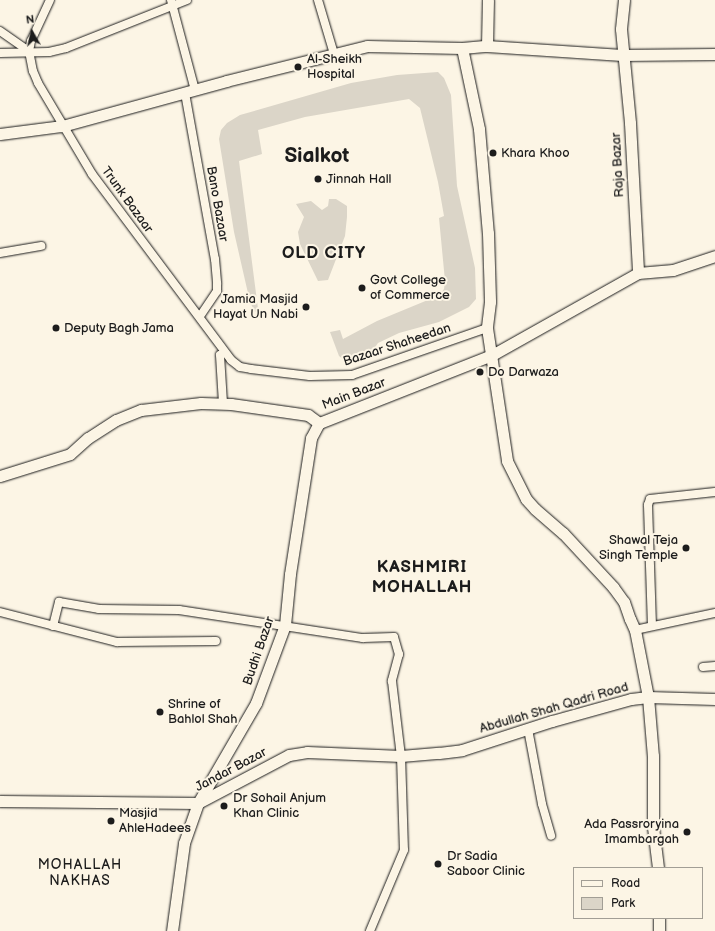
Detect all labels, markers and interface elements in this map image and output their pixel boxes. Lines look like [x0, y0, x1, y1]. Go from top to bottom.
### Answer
north arrow [12, 12, 52, 52]
text: N [25, 13, 35, 27]
place label: Al-Sheikh Hospital [307, 52, 362, 83]
marker: Al-Sheikh Hospital [292, 61, 304, 73]
street label: Raja Bazar [609, 132, 627, 198]
district label: Sialkot [285, 143, 349, 169]
place label: Khara Khoo [501, 145, 570, 161]
marker: Khara Khoo [488, 148, 498, 158]
street label: Trunk Bazaar [98, 164, 156, 236]
street label: Bano Bazaar [203, 165, 231, 243]
place label: Jinnah Hall [326, 171, 391, 187]
marker: Jinnah Hall [313, 174, 323, 184]
district label: OLD CITY [282, 244, 366, 264]
place label: Govt College of Commerce [370, 273, 450, 304]
marker: Govt College of Commerce [357, 283, 367, 293]
place label: Jamia Masjid Hayat Un Nabi [213, 292, 298, 323]
marker: Jamia Masjid Hayat Un Nabi [301, 302, 311, 312]
place label: Deputy Bagh Jama [64, 320, 175, 336]
street label: Bazaar Shaheedan [341, 320, 453, 370]
marker: Deputy Bagh Jama [51, 323, 61, 333]
place label: Do Darwaza [488, 364, 559, 380]
marker: Do Darwaza [475, 367, 485, 377]
street label: Main Bazar [320, 375, 388, 413]
place label: Shawal Teja Singh Temple [599, 533, 678, 564]
marker: Shawal Teja Singh Temple [681, 543, 691, 553]
district label: KASHMIRI MOHALLAH [372, 558, 472, 598]
street label: Budhi Bazar [240, 615, 278, 687]
street label: Abdullah Shah Qadri Road [478, 679, 630, 737]
place label: Shrine of Bahlol Shah [168, 697, 238, 728]
marker: Shrine of Bahlol Shah [155, 707, 165, 717]
street label: Jandar Bazar [193, 745, 269, 795]
place label: Dr Sohail Anjum Khan Clinic [233, 791, 326, 822]
marker: Dr Sohail Anjum Khan Clinic [218, 800, 230, 812]
place label: Masjid AhleHadees [119, 806, 191, 837]
marker: Masjid AhleHadees [106, 816, 116, 826]
place label: Ada Passroryina Imambargah [584, 817, 679, 848]
marker: Ada Passroryina Imambargah [682, 827, 692, 837]
place label: Dr Sadia Saboor Clinic [447, 849, 525, 880]
district label: MOHALLAH NAKHAS [38, 857, 122, 890]
marker: Dr Sadia Saboor Clinic [432, 858, 444, 870]
legend [573, 867, 703, 919]
text: Road [611, 876, 640, 891]
text: Park [611, 896, 635, 911]

